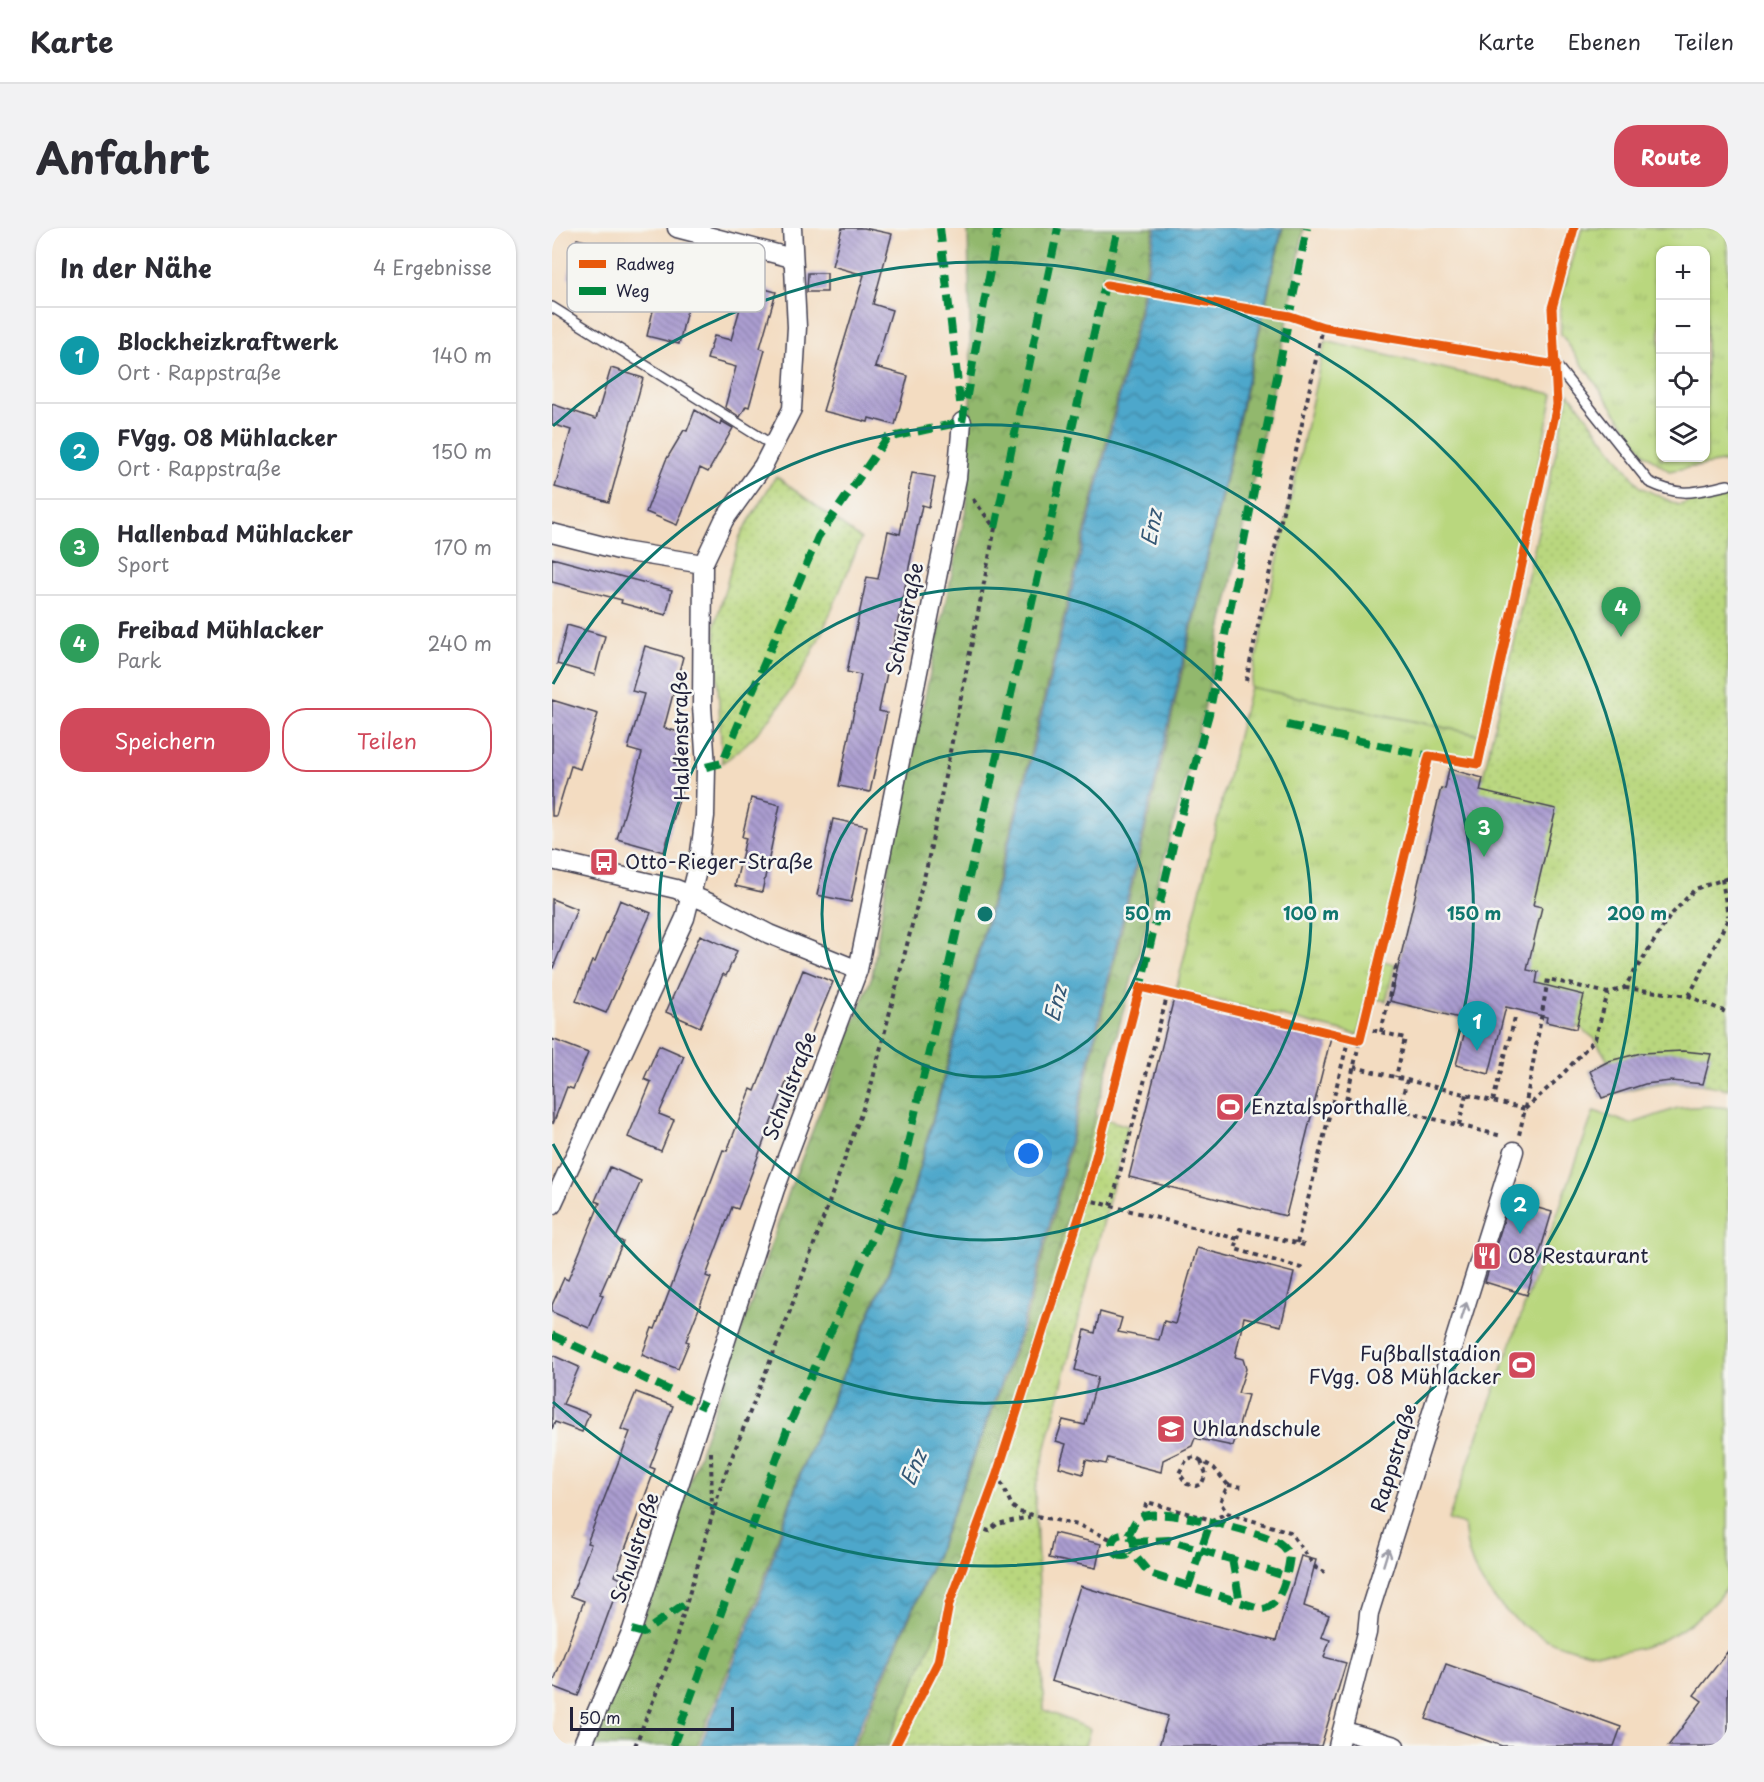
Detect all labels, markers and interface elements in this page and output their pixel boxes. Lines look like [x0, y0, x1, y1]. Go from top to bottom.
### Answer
text: Karte [30, 20, 113, 63]
text: Karte [1478, 25, 1535, 57]
text: Ebenen [1568, 25, 1641, 57]
text: Teilen [1674, 25, 1734, 57]
text: Anfahrt [36, 125, 210, 188]
button: Route [1614, 125, 1728, 187]
legend [567, 243, 765, 312]
map controls [1656, 246, 1710, 462]
button: + [1656, 246, 1710, 300]
text: In der Nähe [60, 248, 212, 287]
text: Radweg [616, 251, 675, 275]
text: 4 Ergebnisse [373, 252, 492, 282]
text: Weg [616, 278, 649, 302]
button: − [1656, 300, 1710, 354]
text: Blockheizkraftwerk [117, 324, 338, 357]
text: 1 [75, 340, 84, 370]
text: 140 m [432, 340, 492, 370]
button: locate [1656, 354, 1710, 408]
text: Ort · Rappstraße [117, 357, 281, 387]
button: layers [1656, 408, 1710, 462]
text: FVgg. 08 Mühlacker [117, 420, 337, 453]
text: 2 [72, 436, 87, 466]
text: 150 m [432, 436, 492, 466]
text: Ort · Rappstraße [117, 453, 281, 483]
water label: Enz [1131, 504, 1170, 548]
text: Hallenbad Mühlacker [117, 516, 353, 549]
text: 3 [73, 532, 86, 562]
text: 170 m [434, 532, 492, 562]
text: Sport [117, 549, 169, 579]
street label: Schulstraße [877, 560, 931, 678]
pin: 4 [1602, 588, 1640, 637]
text: Freibad Mühlacker [117, 612, 323, 645]
text: 4 [73, 628, 86, 658]
text: 240 m [427, 628, 492, 658]
text: Park [117, 645, 162, 675]
street label: Haldenstraße [664, 671, 696, 801]
button: Speichern [60, 708, 270, 772]
button: Teilen [282, 708, 492, 772]
pin: 3 [1464, 808, 1504, 857]
bus stop icon: Otto-Rieger-Straße [588, 846, 620, 878]
place label: Otto-Rieger-Straße [625, 846, 813, 876]
text: 50 m [1125, 899, 1171, 926]
text: 100 m [1283, 899, 1339, 926]
text: 150 m [1447, 899, 1501, 926]
text: 200 m [1607, 899, 1667, 926]
centre of rings [975, 904, 995, 924]
water label: Enz [1034, 979, 1075, 1025]
pin: 1 [1458, 1002, 1496, 1051]
street label: Schulstraße [755, 1027, 824, 1144]
sports icon: Enztalsporthalle [1214, 1091, 1246, 1123]
place label: Enztalsporthalle [1251, 1091, 1408, 1121]
your location [1014, 1139, 1043, 1168]
pin: 2 [1500, 1184, 1540, 1234]
restaurant icon: 08 Restaurant [1471, 1240, 1503, 1272]
place label: 08 Restaurant [1508, 1240, 1649, 1270]
one-way arrow [1459, 1302, 1470, 1321]
place label: Fußballstadion FVgg. 08 Mühlacker [1308, 1338, 1502, 1391]
sports icon: Fußballstadion FVgg. 08 Mühlacker [1506, 1349, 1538, 1381]
street label: Rappstraße [1362, 1399, 1424, 1516]
school or university icon: Uhlandschule [1155, 1413, 1187, 1445]
place label: Uhlandschule [1192, 1413, 1321, 1443]
water label: Enz [890, 1442, 935, 1490]
street label: Schulstraße [602, 1489, 666, 1607]
one-way arrow [1381, 1548, 1392, 1567]
scale bar [570, 1704, 734, 1732]
text: 50 m [579, 1705, 620, 1729]

